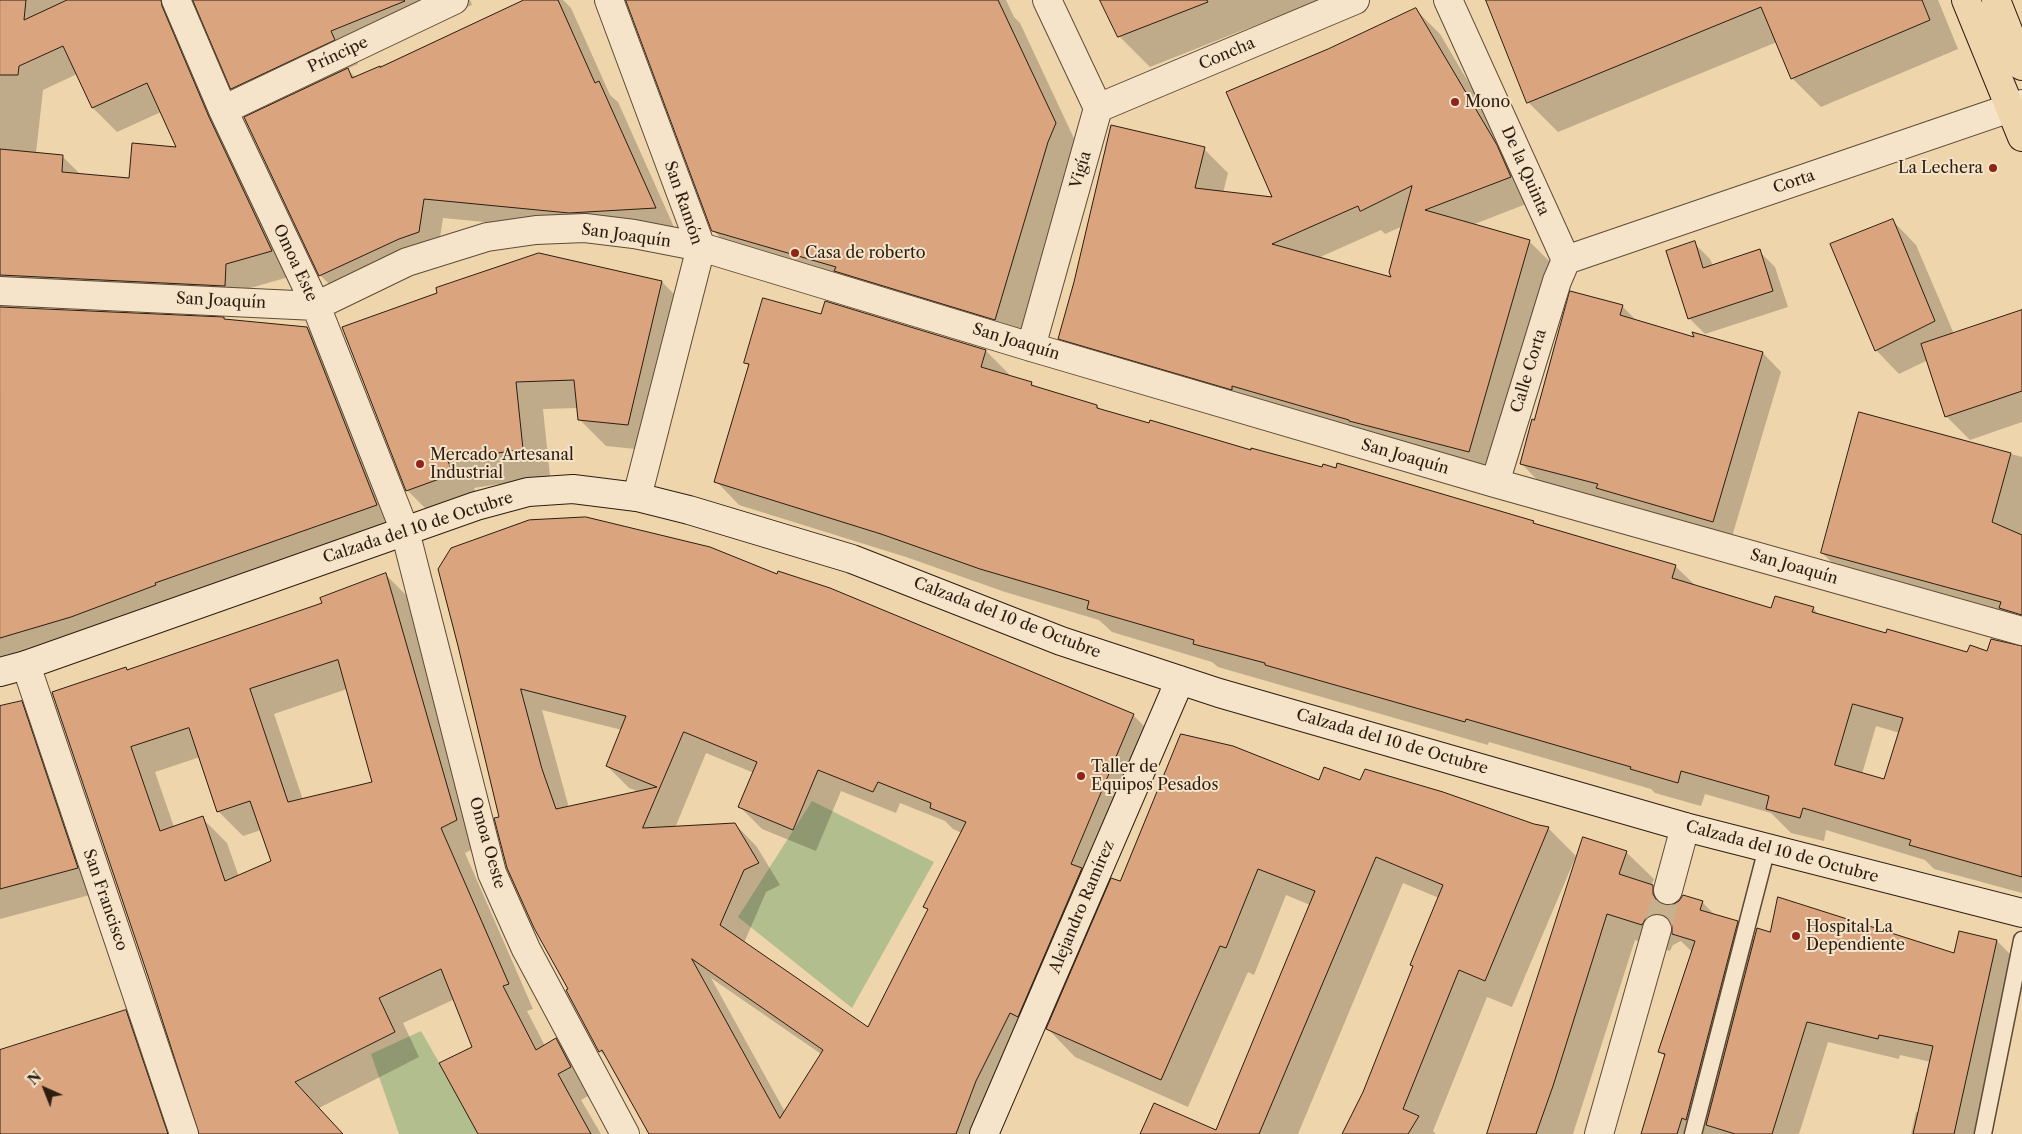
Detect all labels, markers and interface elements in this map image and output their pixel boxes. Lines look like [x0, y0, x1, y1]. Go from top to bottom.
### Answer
street label: Príncipe [305, 33, 371, 77]
street label: Concha [1196, 34, 1258, 74]
place label: Mono [1465, 92, 1510, 112]
marker: Mono [1449, 96, 1461, 108]
street label: De la Quinta [1497, 123, 1553, 219]
street label: Vigía [1067, 149, 1095, 191]
place label: La Lechera [1898, 158, 1983, 178]
street label: San Ramón [660, 159, 706, 247]
marker: La Lechera [1987, 162, 1999, 174]
street label: Corta [1771, 166, 1817, 198]
street label: San Joaquín [580, 220, 672, 252]
street label: Omoa Este [269, 221, 321, 305]
place label: Casa de roberto [805, 243, 926, 263]
marker: Casa de roberto [789, 247, 801, 259]
street label: San Joaquín [175, 289, 267, 313]
street label: San Joaquín [970, 320, 1062, 364]
street label: Calle Corta [1507, 327, 1551, 415]
street label: San Joaquín [1359, 435, 1451, 479]
place label: Mercado Artesanal Industrial [430, 445, 574, 483]
marker: Mercado Artesanal Industrial [414, 458, 426, 470]
street label: Calzada del 10 de Octubre [320, 488, 516, 568]
street label: San Joaquín [1748, 545, 1840, 589]
street label: Calzada del 10 de Octubre [911, 573, 1103, 663]
street label: Calzada del 10 de Octubre [1294, 705, 1490, 779]
place label: Taller de Equipos Pesados [1091, 757, 1218, 795]
marker: Taller de Equipos Pesados [1075, 770, 1087, 782]
street label: Omoa Oeste [465, 795, 509, 891]
street label: Calzada del 10 de Octubre [1683, 817, 1881, 887]
street label: Alejandro Ramírez [1045, 838, 1119, 976]
street label: San Francisco [79, 847, 131, 953]
place label: Hospital La Dependiente [1806, 917, 1905, 955]
marker: Hospital La Dependiente [1790, 930, 1802, 942]
north arrow [20, 1064, 70, 1114]
text: N [24, 1068, 45, 1089]

